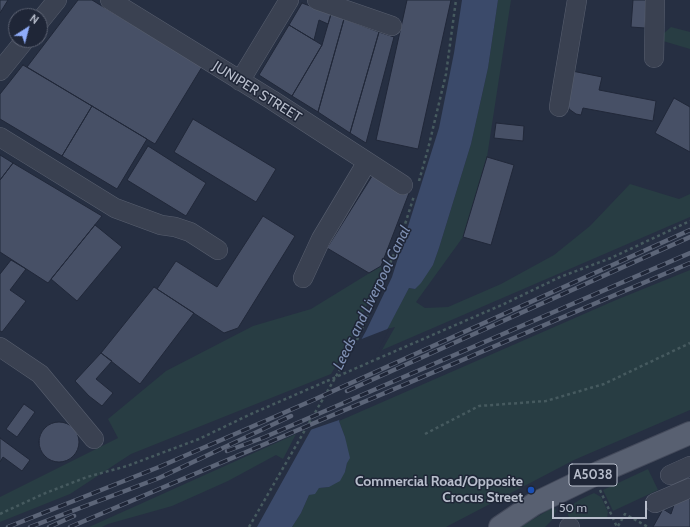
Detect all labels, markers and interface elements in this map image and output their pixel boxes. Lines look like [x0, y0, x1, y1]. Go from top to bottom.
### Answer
north arrow [8, 8, 48, 48]
text: N [27, 11, 42, 27]
street label: JUNIPER STREET [209, 58, 305, 126]
water label: Leeds and Liverpool Canal [329, 223, 415, 373]
road number: A5038 [569, 464, 617, 486]
place label: Commercial Road/Opposite Crocus Street [355, 474, 523, 506]
marker: Commercial Road/Opposite Crocus Street [526, 485, 536, 495]
scale bar [554, 493, 649, 519]
text: 50 m [559, 500, 587, 515]

